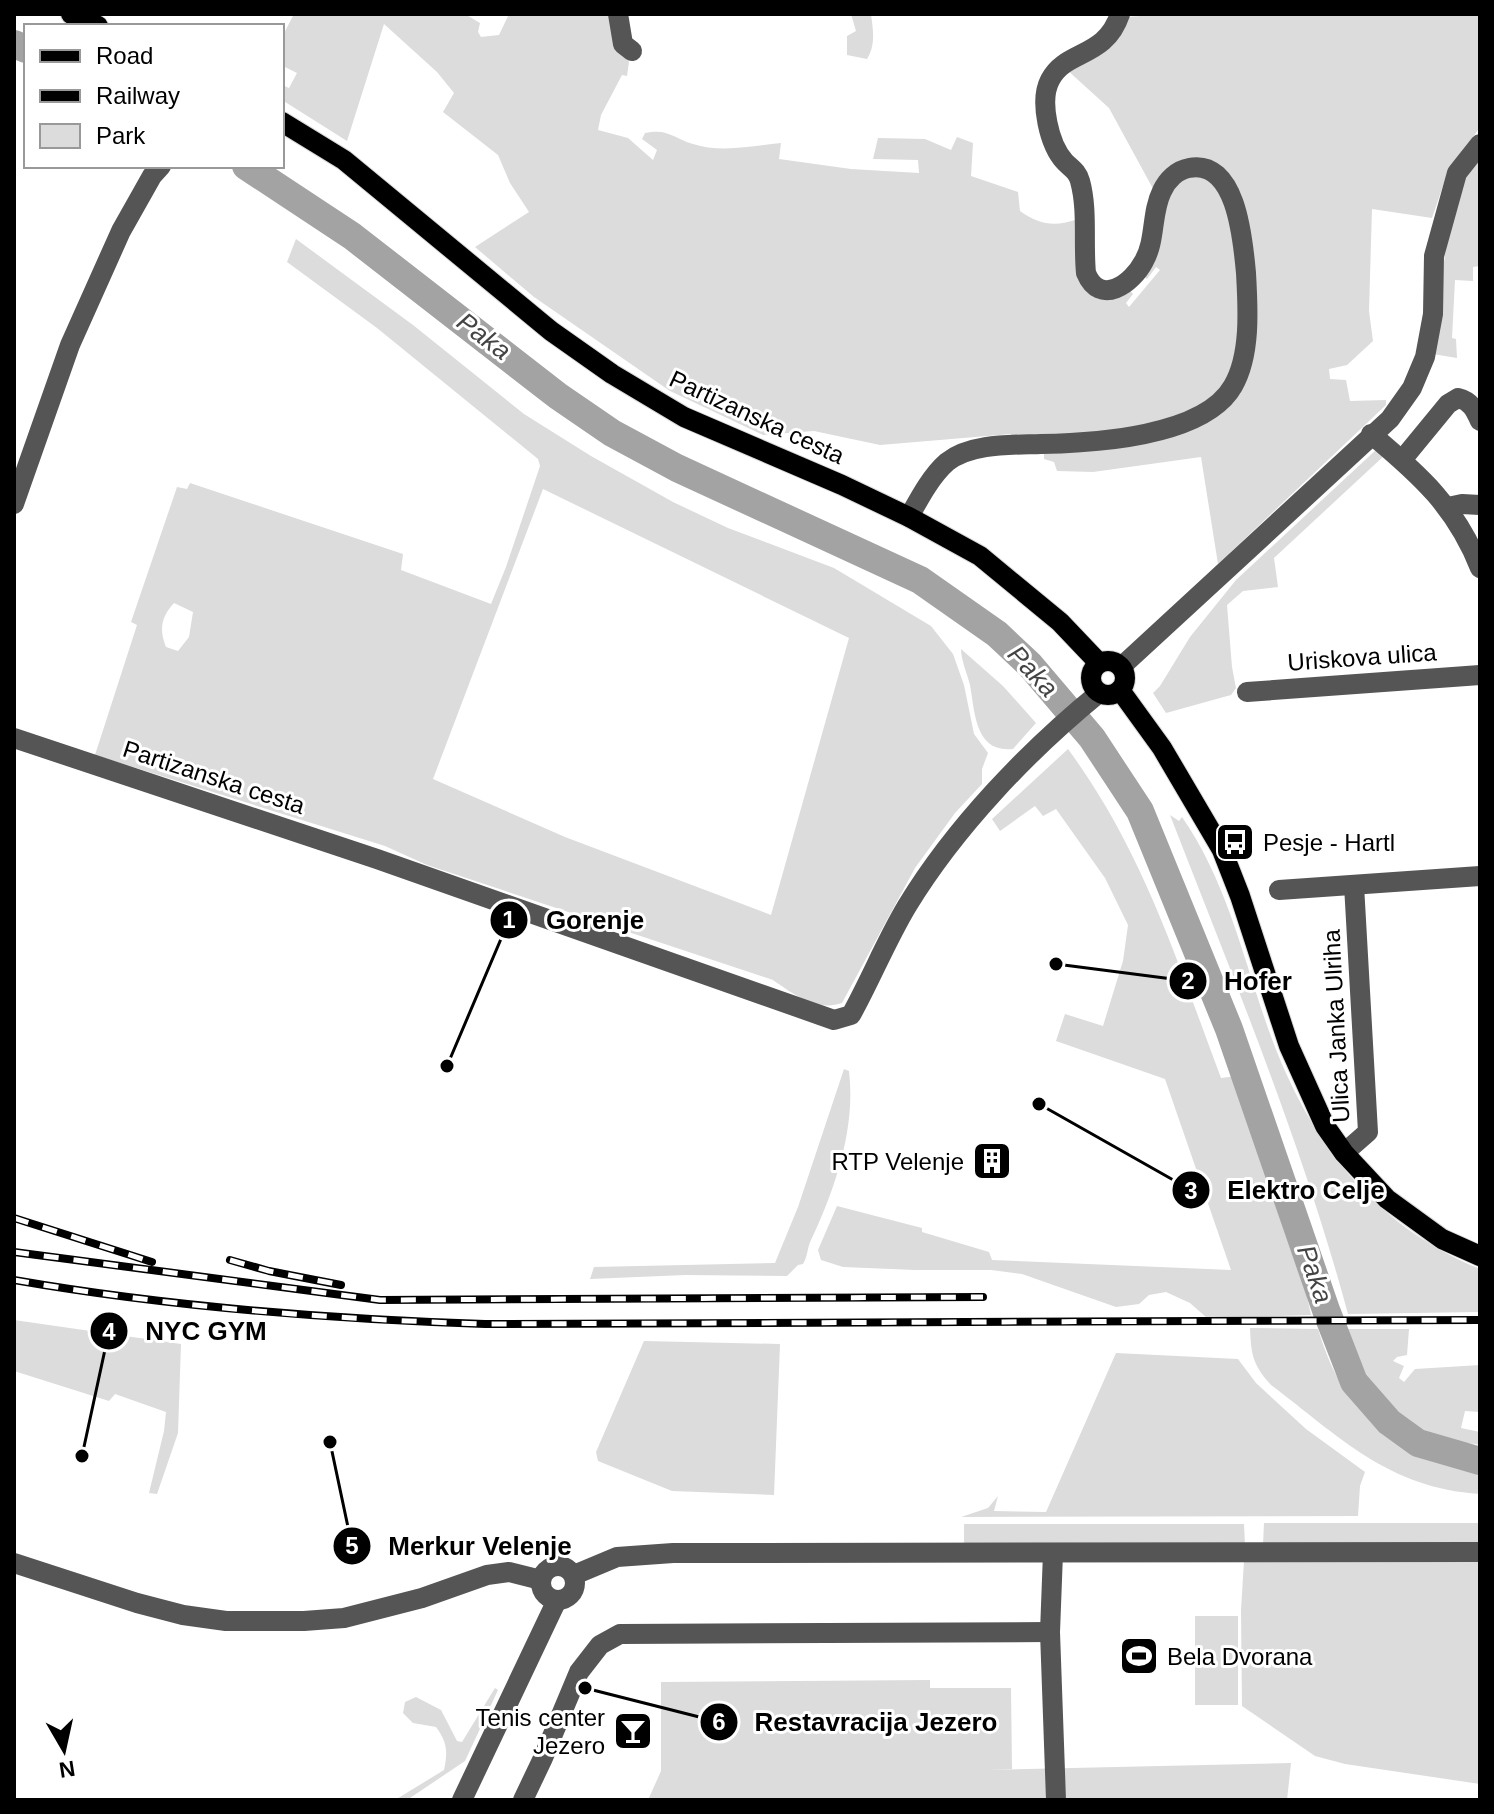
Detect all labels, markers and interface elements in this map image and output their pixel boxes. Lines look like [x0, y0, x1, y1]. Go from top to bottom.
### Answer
legend [24, 24, 284, 168]
text: Road [96, 42, 153, 69]
text: Railway [96, 82, 180, 109]
text: Park [96, 122, 146, 149]
water label: Paka [451, 306, 517, 366]
street label: Partizanska cesta [665, 365, 849, 470]
street label: Uriskova ulica [1287, 638, 1438, 676]
water label: Paka [1002, 639, 1064, 703]
street label: Partizanska cesta [120, 735, 309, 819]
bus stop icon: Pesje - Hartl [1214, 821, 1256, 863]
place label: Pesje - Hartl [1263, 829, 1395, 856]
callout: Gorenje [489, 895, 660, 945]
text: Gorenje [546, 905, 644, 935]
text: 1 [502, 906, 516, 933]
street label: Ulica Janka Ulriha [1317, 928, 1355, 1123]
callout: Hofer [1168, 956, 1308, 1006]
text: Hofer [1224, 966, 1292, 996]
text: 2 [1181, 967, 1195, 994]
building icon: RTP Velenje [971, 1140, 1013, 1182]
place label: RTP Velenje [831, 1148, 964, 1175]
callout: Elektro Celje [1171, 1165, 1400, 1215]
text: Elektro Celje [1227, 1175, 1385, 1205]
text: 3 [1184, 1177, 1198, 1204]
water label: Paka [1291, 1241, 1339, 1307]
callout: NYC GYM [89, 1306, 282, 1356]
text: NYC GYM [145, 1316, 267, 1346]
text: 4 [102, 1318, 116, 1345]
callout: Merkur Velenje [332, 1521, 587, 1571]
text: Merkur Velenje [388, 1531, 572, 1561]
text: 5 [345, 1532, 359, 1559]
sports icon: Bela Dvorana [1118, 1635, 1160, 1677]
place label: Bela Dvorana [1167, 1643, 1313, 1670]
callout: Restavracija Jezero [699, 1697, 1014, 1747]
place label: Tenis center Jezero [476, 1704, 605, 1759]
text: Restavracija Jezero [755, 1707, 997, 1737]
text: 6 [712, 1708, 726, 1735]
north arrow [24, 1710, 104, 1790]
bar icon: Tenis center Jezero [612, 1710, 654, 1752]
text: N [57, 1756, 77, 1783]

